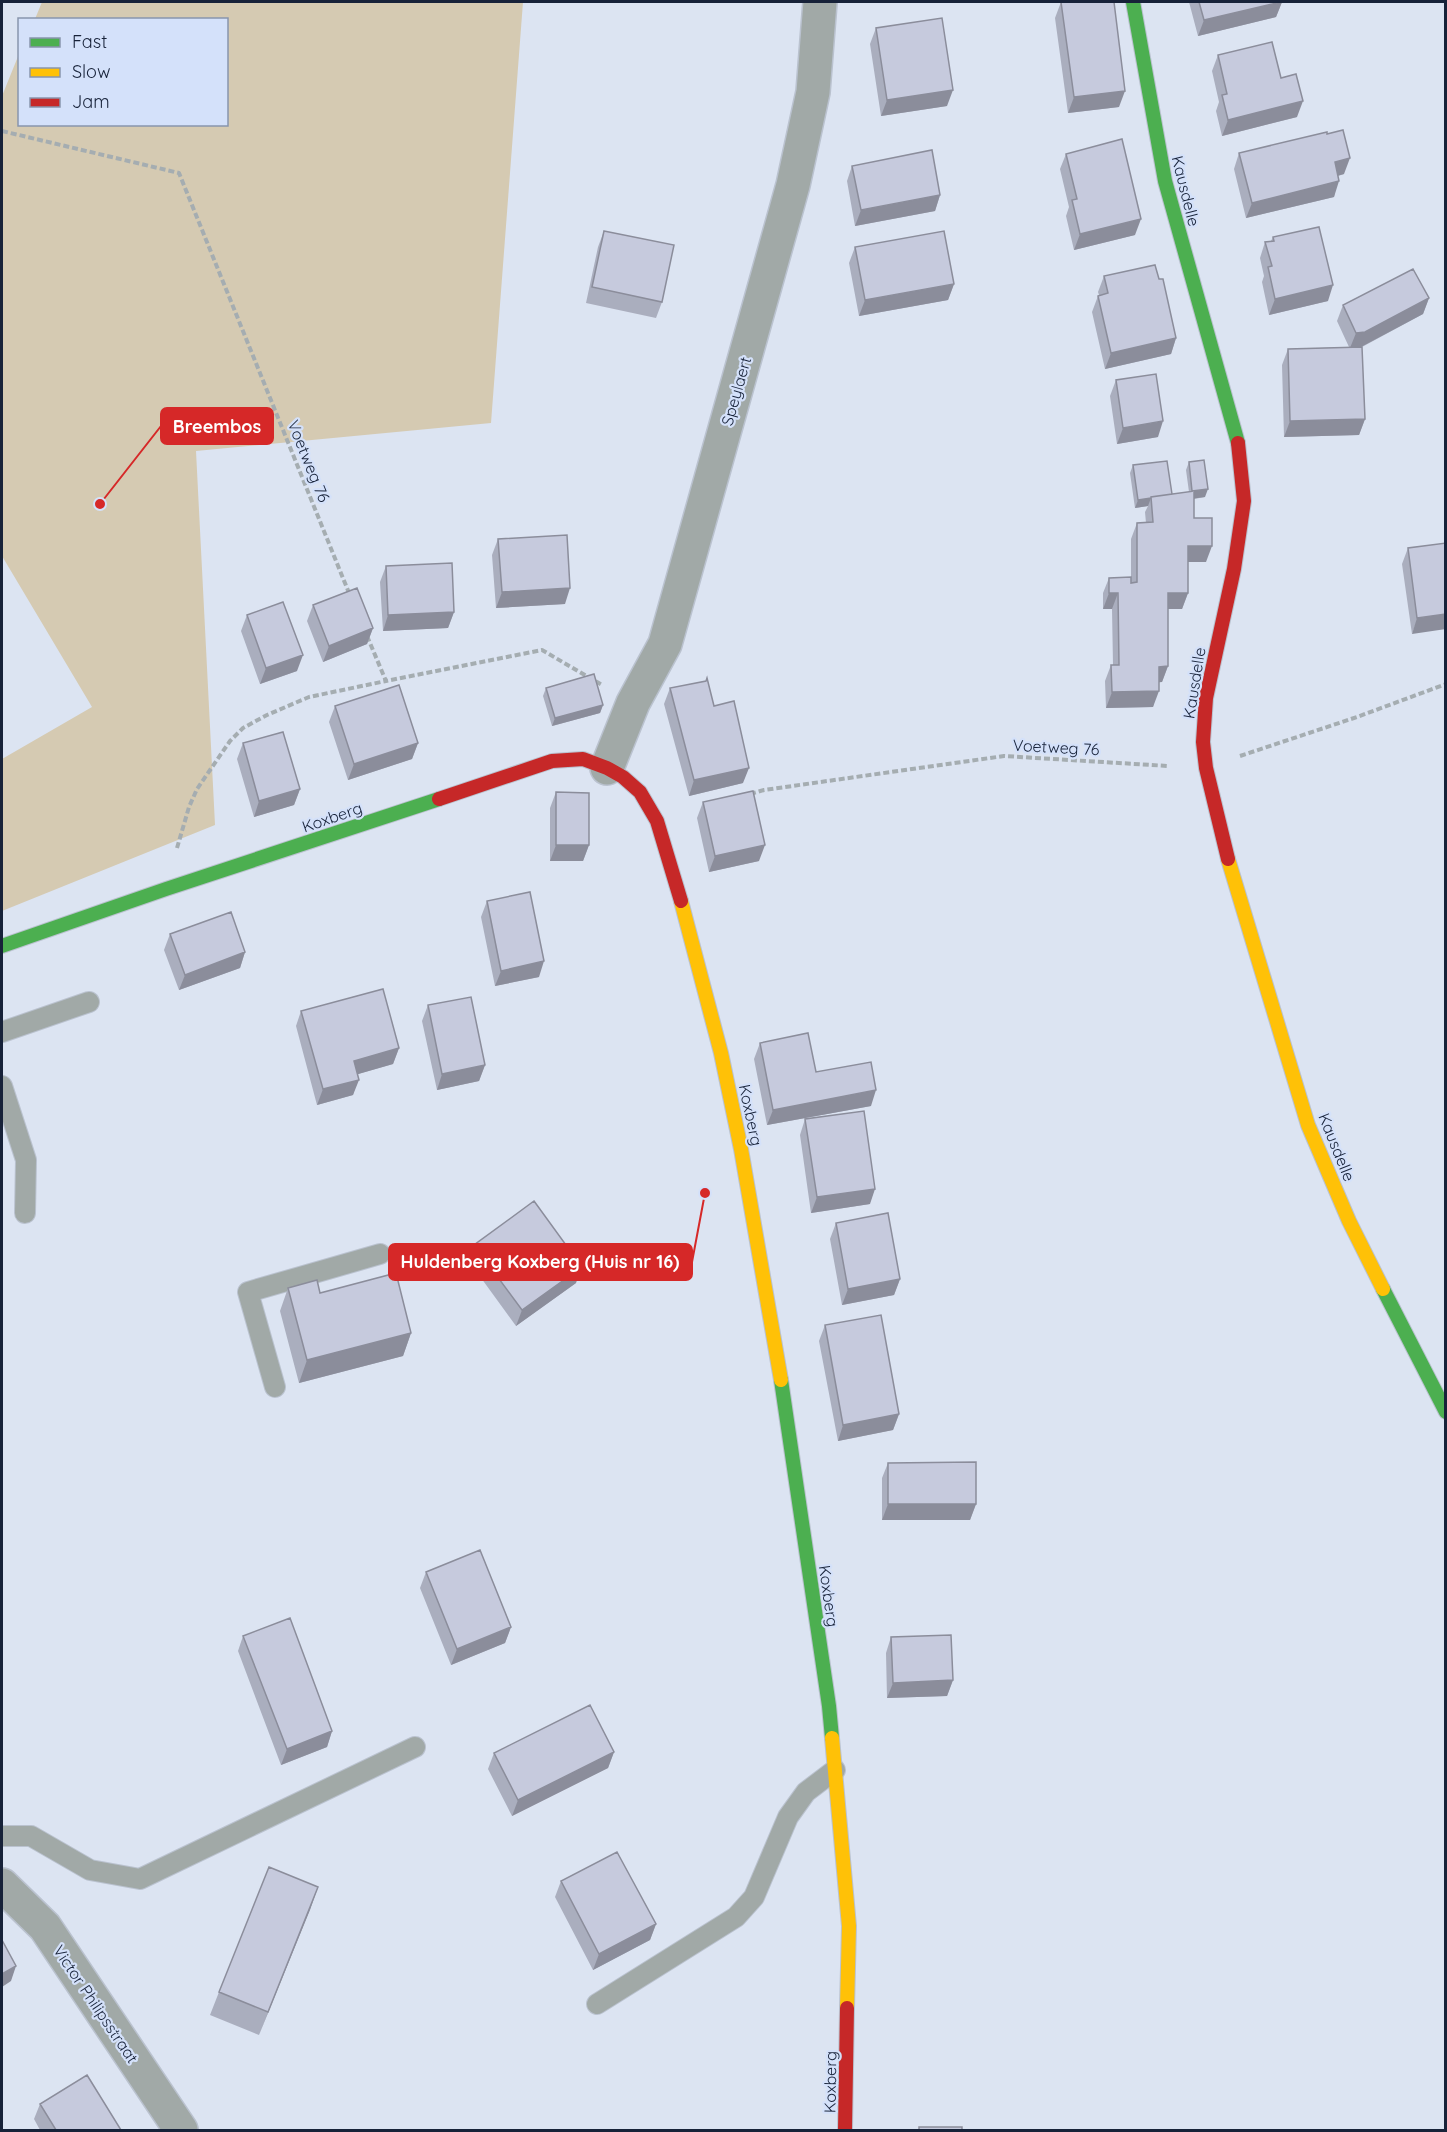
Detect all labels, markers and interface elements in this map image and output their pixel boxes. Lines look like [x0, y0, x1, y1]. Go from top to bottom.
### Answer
legend [18, 18, 228, 126]
text: Fast [72, 30, 107, 53]
text: Slow [72, 60, 110, 83]
text: Jam [72, 90, 110, 113]
street label: Kausdelle [1168, 154, 1204, 228]
street label: Speylaert [717, 354, 755, 428]
callout: Breembos [161, 408, 273, 444]
text: Breembos [173, 415, 261, 438]
street label: Voetweg 76 [283, 417, 335, 505]
street label: Kausdelle [1178, 646, 1210, 720]
street label: Voetweg 76 [1012, 735, 1100, 759]
street label: Koxberg [299, 797, 365, 837]
street label: Koxberg [735, 1082, 767, 1148]
street label: Kausdelle [1314, 1110, 1360, 1184]
callout: Huldenberg Koxberg (Huis nr 16) [389, 1244, 692, 1280]
text: Huldenberg Koxberg (Huis nr 16) [400, 1250, 680, 1273]
street label: Koxberg [815, 1564, 843, 1628]
street label: Victor Philipsstraat [49, 1941, 143, 2067]
street label: Koxberg [819, 2051, 841, 2113]

